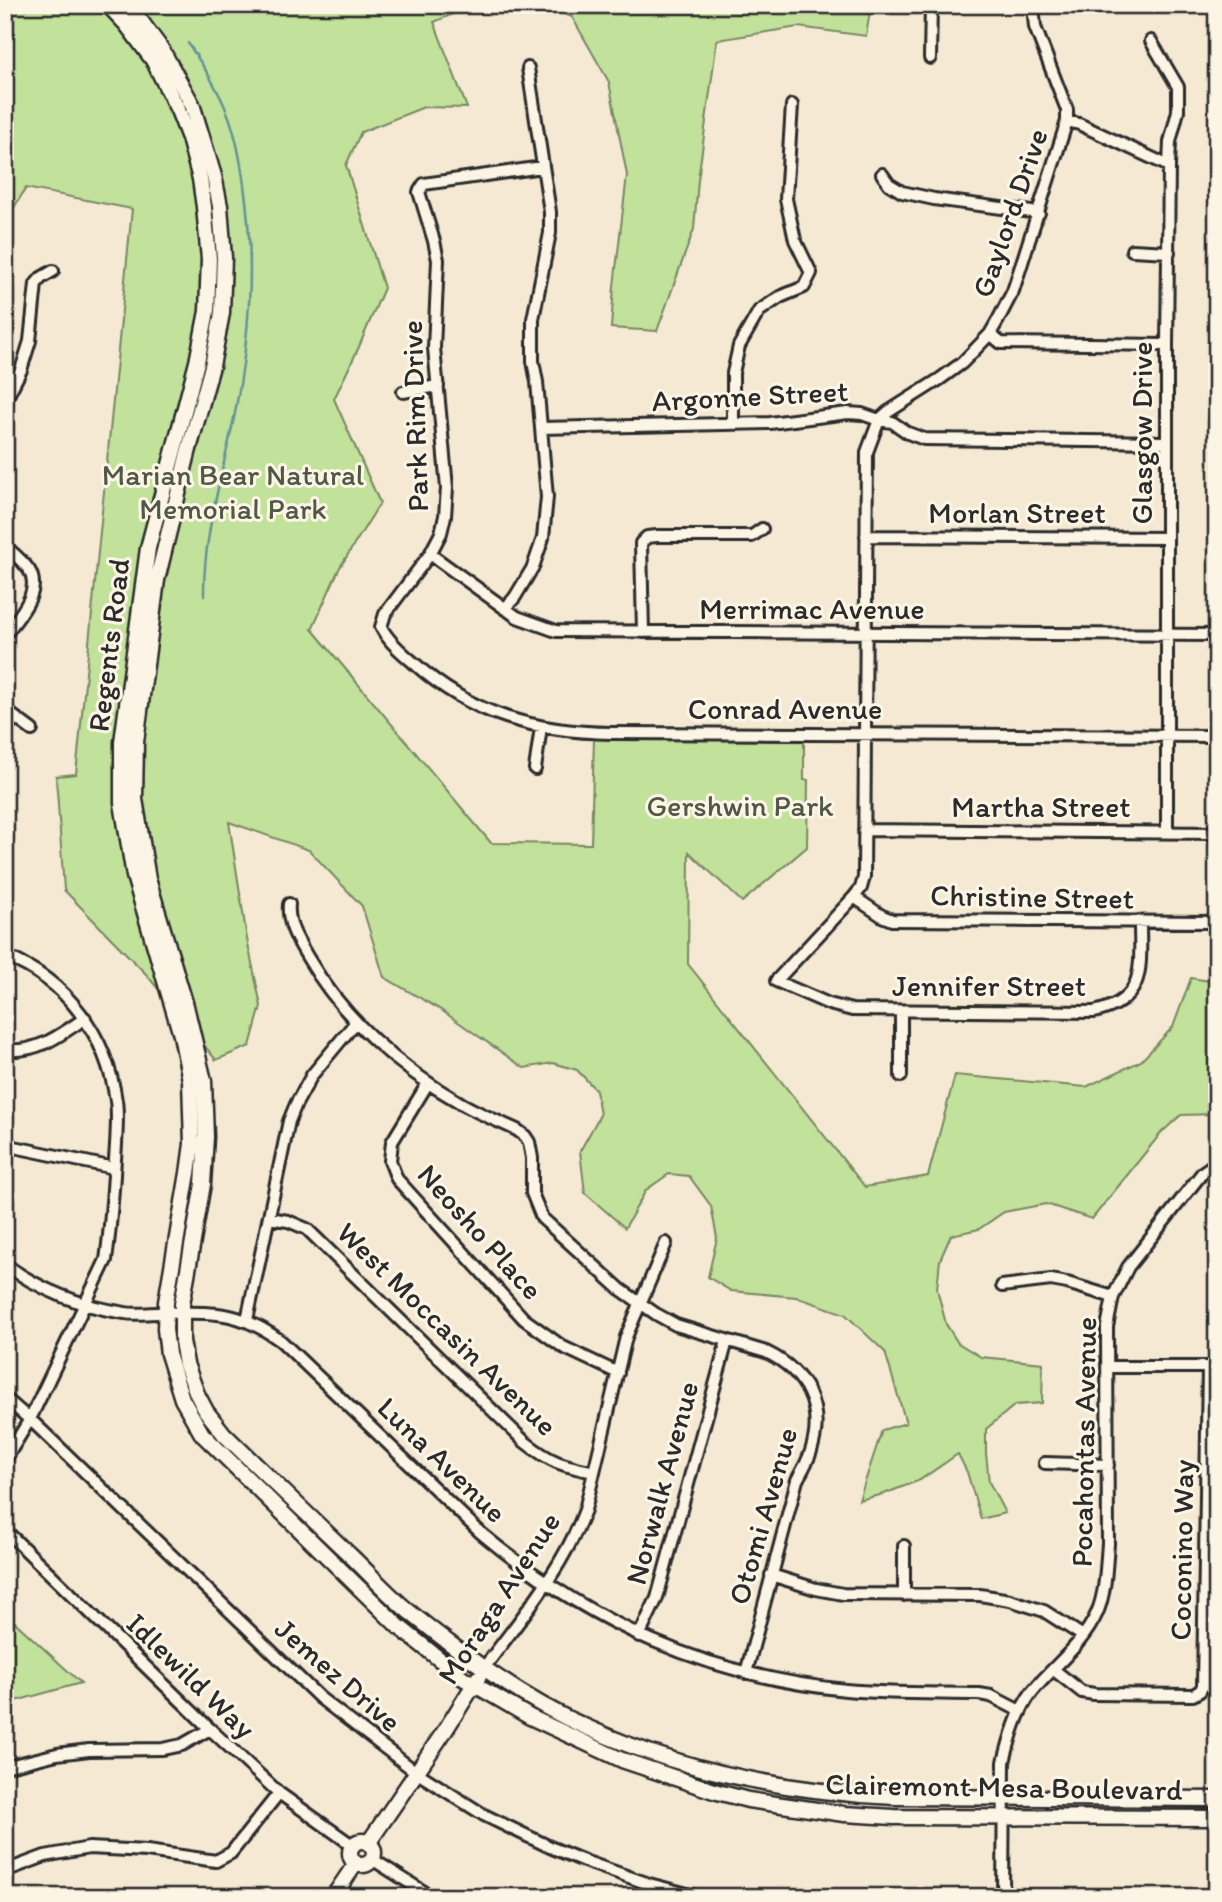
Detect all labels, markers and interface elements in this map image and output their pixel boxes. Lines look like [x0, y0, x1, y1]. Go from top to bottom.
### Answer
street label: Gaylord Drive [963, 124, 1056, 302]
street label: Park Rim Drive [393, 320, 436, 512]
street label: Glasgow Drive [1123, 342, 1160, 524]
street label: Argonne Street [651, 372, 849, 419]
park label: Marian Bear Natural Memorial Park [102, 456, 365, 527]
street label: Morlan Street [928, 494, 1106, 531]
street label: Regents Road [80, 556, 137, 734]
street label: Merrimac Avenue [699, 590, 925, 627]
street label: Conrad Avenue [688, 690, 882, 727]
park label: Gershwin Park [646, 787, 834, 824]
street label: Martha Street [951, 788, 1131, 825]
street label: Christine Street [930, 876, 1134, 917]
street label: Jennifer Street [892, 967, 1086, 1004]
street label: Neosho Place [410, 1156, 551, 1307]
street label: West Moccasin Avenue [329, 1214, 565, 1443]
street label: Pocahontas Avenue [1063, 1317, 1104, 1567]
street label: Norwalk Avenue [617, 1377, 706, 1589]
street label: Luna Avenue [370, 1389, 515, 1530]
street label: Otomi Avenue [720, 1423, 805, 1609]
street label: Coconino Way [1161, 1459, 1202, 1641]
street label: Moraga Avenue [429, 1504, 568, 1691]
street label: Idlewild Way [119, 1605, 264, 1746]
street label: Jemez Drive [267, 1610, 409, 1740]
street label: Clairemont Mesa Boulevard [825, 1765, 1184, 1808]

